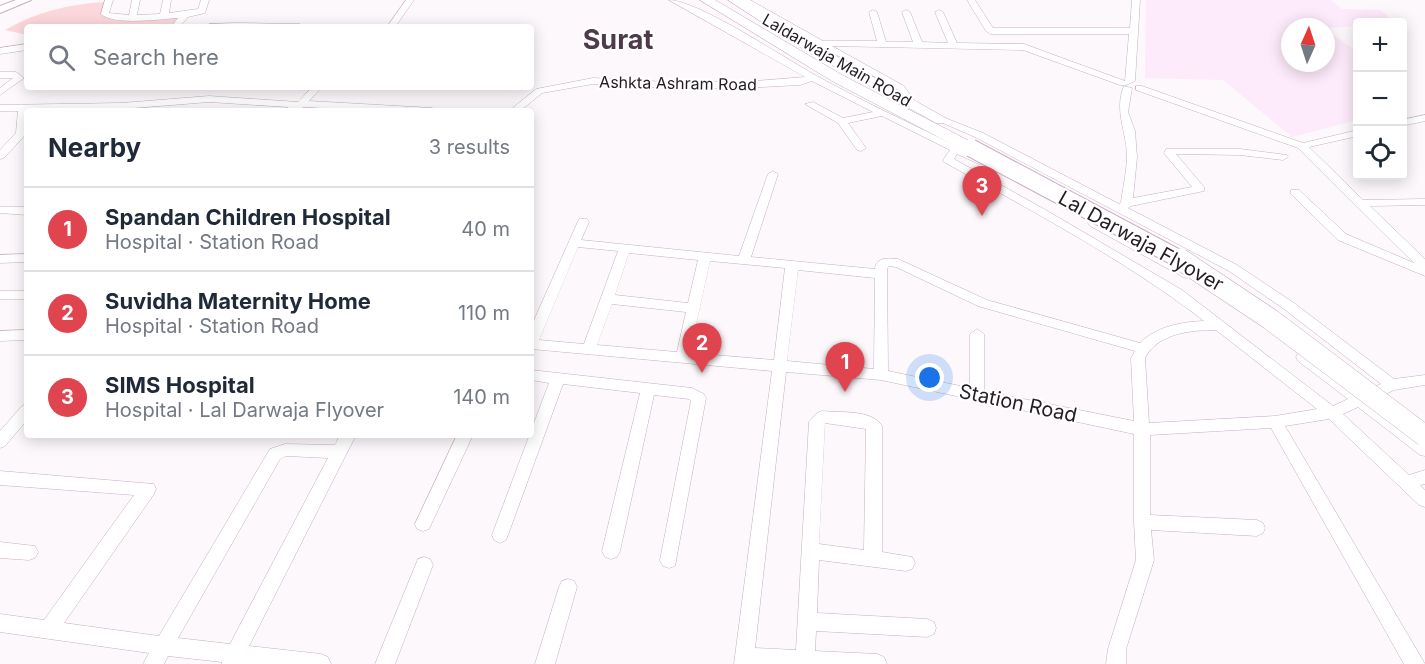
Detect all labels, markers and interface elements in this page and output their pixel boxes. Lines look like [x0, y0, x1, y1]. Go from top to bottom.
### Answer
street label: Laldarwaja Main ROad [759, 9, 915, 111]
north arrow [1281, 18, 1335, 72]
map controls [1353, 18, 1407, 180]
button: + [1353, 18, 1407, 72]
district label: Surat [583, 23, 653, 56]
search box [24, 24, 534, 90]
icon: search [45, 41, 78, 74]
text: Search here [93, 44, 219, 70]
street label: Ashkta Ashram Road [599, 72, 757, 94]
button: − [1353, 72, 1407, 126]
button: locate [1353, 126, 1407, 180]
text: Nearby [48, 132, 141, 163]
text: 3 results [429, 135, 510, 159]
pin: 3 [962, 166, 1002, 216]
street label: Lal Darwaja Flyover [1054, 186, 1228, 297]
text: Spandan Children Hospital [105, 204, 391, 230]
text: 1 [63, 217, 72, 241]
text: 40 m [461, 217, 510, 241]
text: Hospital · Station Road [105, 230, 319, 254]
text: Suvidha Maternity Home [105, 288, 371, 314]
text: 2 [61, 301, 74, 325]
text: 110 m [458, 301, 510, 325]
text: Hospital · Station Road [105, 314, 319, 338]
pin: 2 [682, 324, 722, 373]
pin: 1 [826, 342, 864, 392]
your location [915, 363, 944, 392]
text: SIMS Hospital [105, 372, 255, 398]
street label: Station Road [957, 379, 1079, 427]
text: 3 [61, 385, 74, 409]
text: 140 m [453, 385, 510, 409]
text: Hospital · Lal Darwaja Flyover [105, 398, 384, 422]

